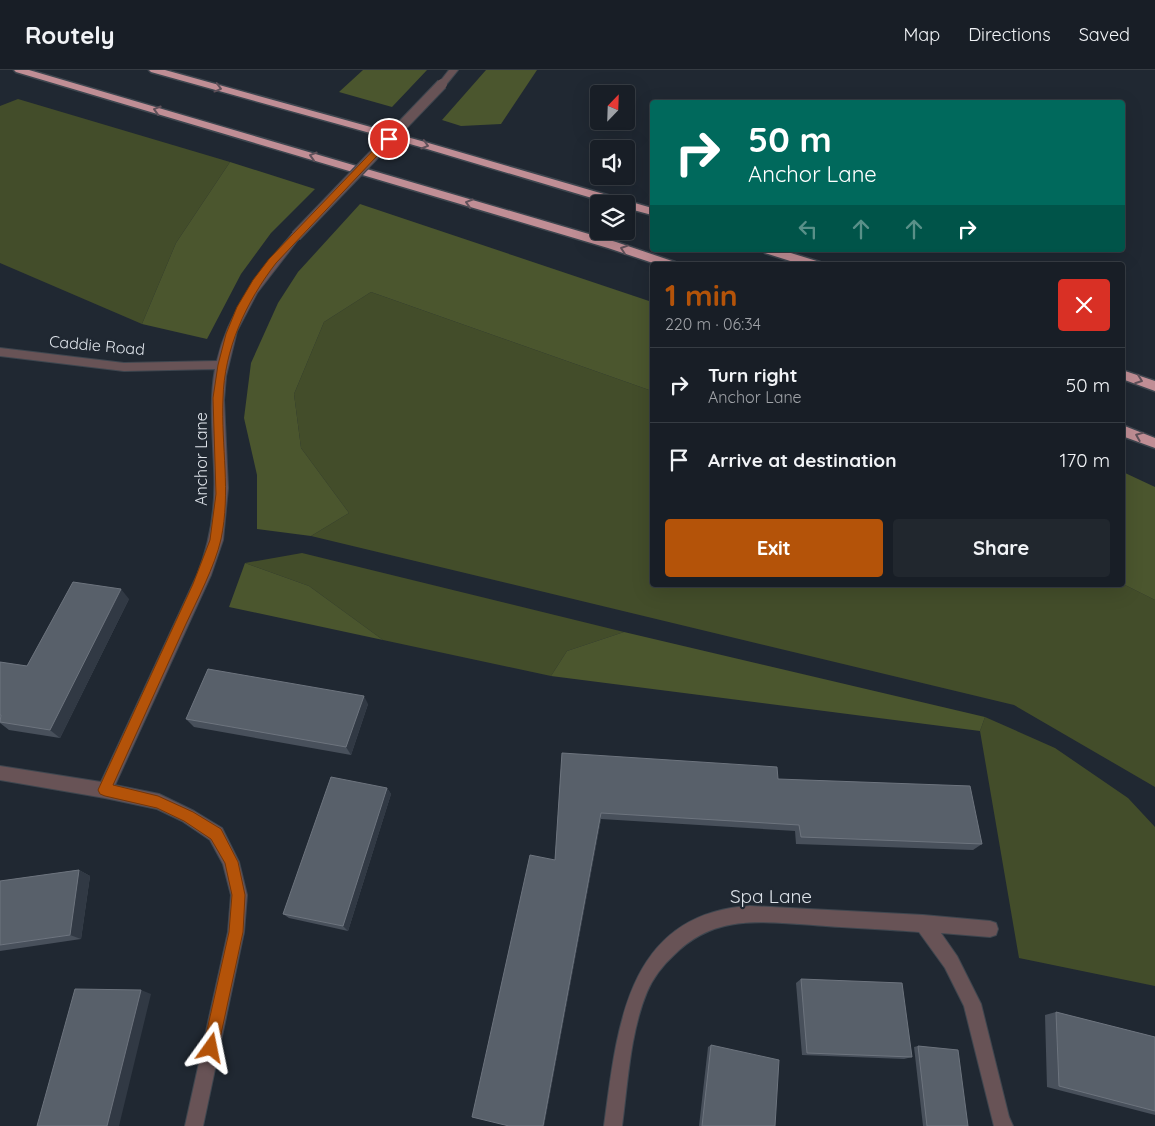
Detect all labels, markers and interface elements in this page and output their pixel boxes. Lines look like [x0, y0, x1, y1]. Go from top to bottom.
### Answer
text: Routely [25, 20, 115, 50]
text: Map [903, 23, 940, 46]
text: Directions [968, 23, 1051, 46]
text: Saved [1079, 23, 1130, 46]
one-way arrow [213, 82, 222, 92]
north arrow [590, 85, 635, 130]
map controls [590, 85, 635, 240]
one-way arrow [154, 106, 162, 116]
text: 50 m [748, 117, 832, 161]
pin [368, 118, 410, 160]
icon: right [665, 120, 730, 185]
icon: arrive [375, 125, 403, 153]
one-way arrow [421, 139, 430, 150]
button: sound [590, 140, 635, 185]
one-way arrow [309, 152, 318, 162]
text: Anchor Lane [748, 160, 877, 188]
button: layers [590, 195, 635, 240]
one-way arrow [465, 198, 473, 208]
icon: left [794, 215, 822, 243]
icon: ahead [847, 215, 875, 243]
icon: ahead [900, 215, 928, 243]
icon: right [953, 215, 981, 243]
one-way arrow [621, 245, 629, 255]
text: 1 min [665, 276, 738, 314]
button: close [1058, 279, 1110, 331]
text: 220 m · 06:34 [665, 314, 761, 334]
street label: Caddie Road [48, 331, 146, 359]
text: Turn right [708, 363, 797, 387]
icon: right [665, 371, 693, 399]
text: 50 m [1066, 373, 1110, 397]
one-way arrow [1134, 374, 1143, 384]
text: Anchor Lane [708, 387, 802, 407]
street label: Anchor Lane [191, 412, 211, 506]
one-way arrow [1135, 432, 1144, 443]
icon: arrive [665, 446, 693, 474]
text: Arrive at destination [708, 448, 897, 472]
text: 170 m [1059, 448, 1110, 472]
button: Exit [665, 519, 883, 577]
button: Share [893, 519, 1110, 577]
street label: Spa Lane [730, 884, 812, 908]
position arrow [184, 1021, 236, 1073]

